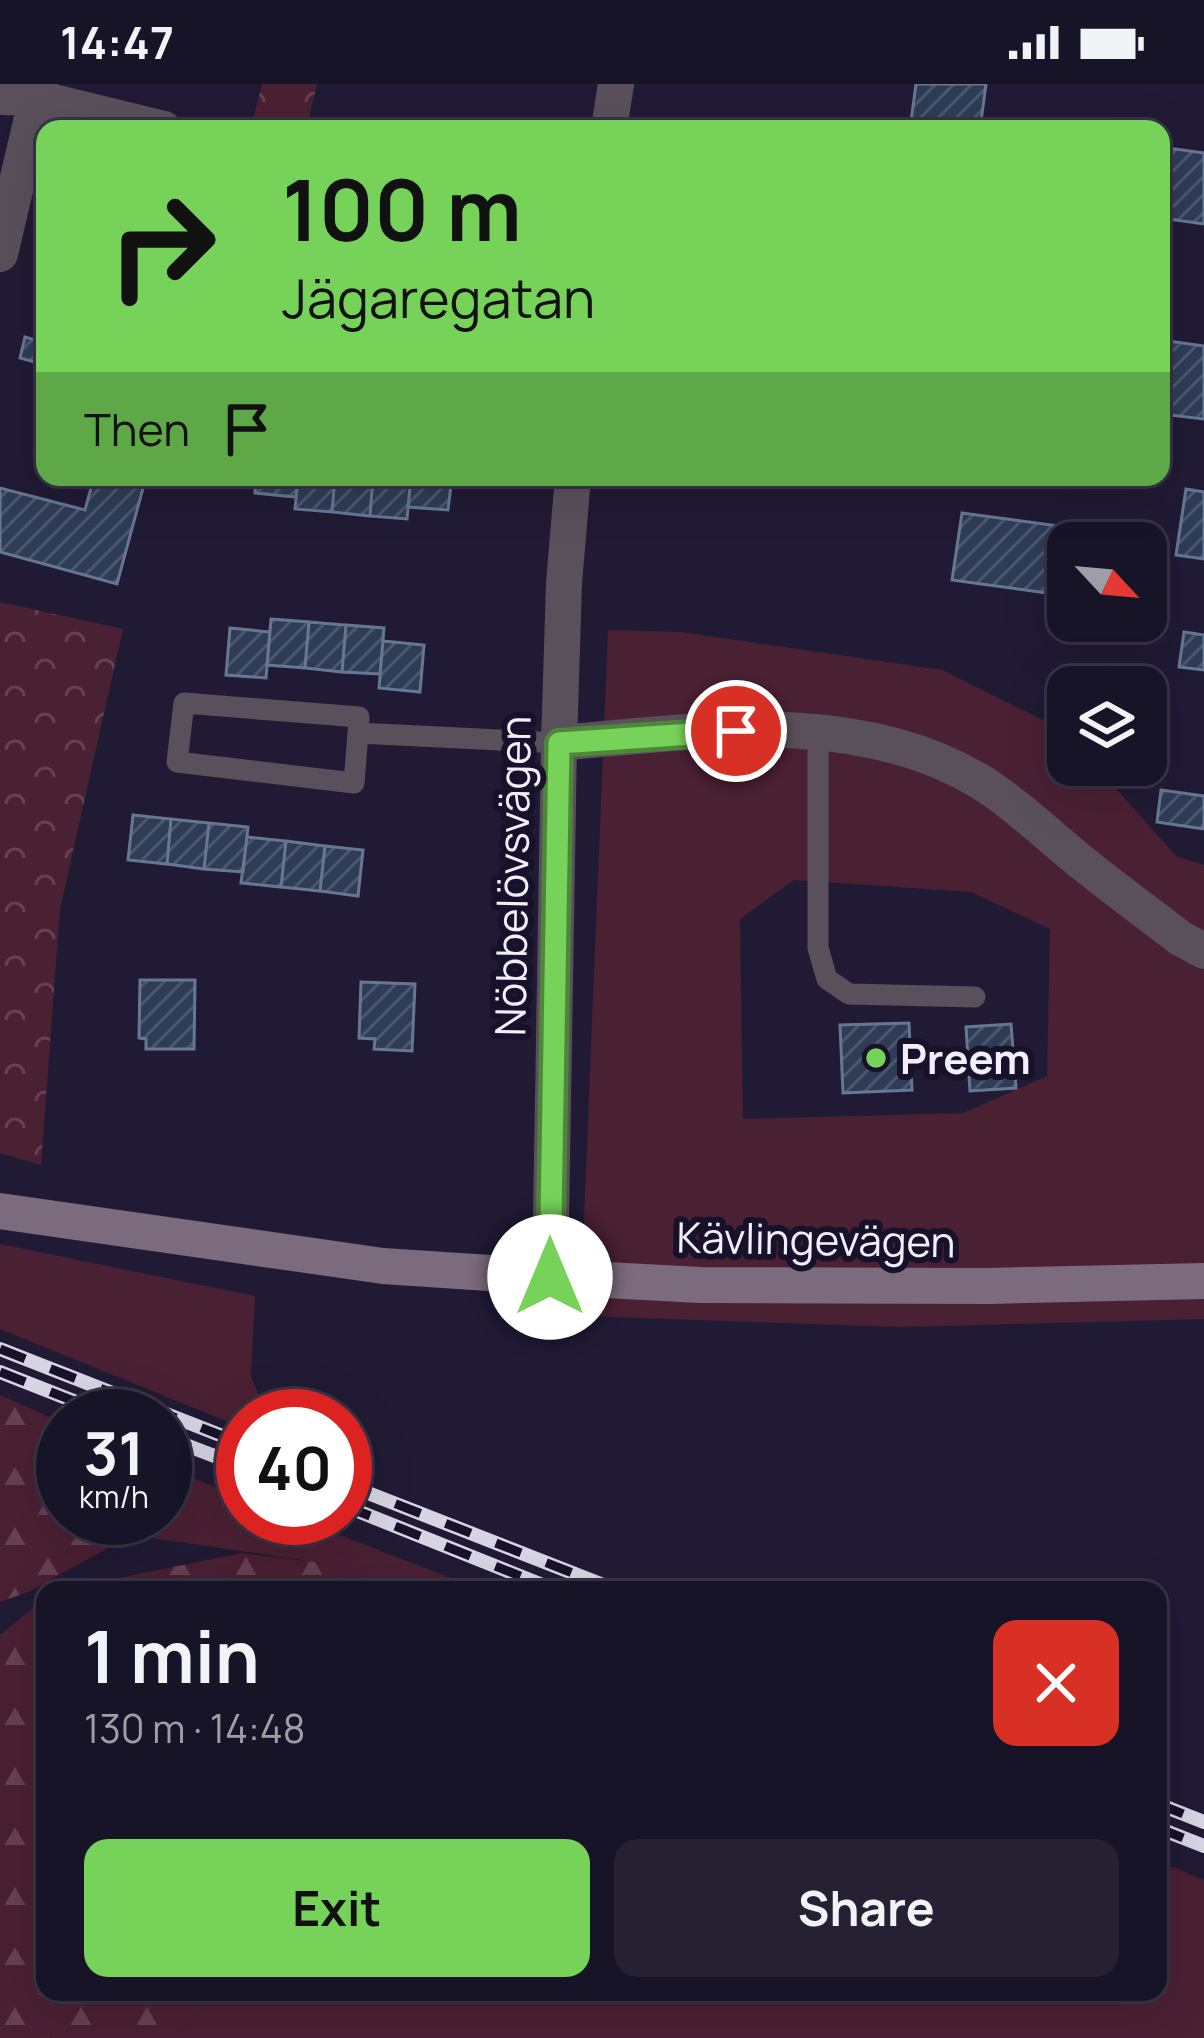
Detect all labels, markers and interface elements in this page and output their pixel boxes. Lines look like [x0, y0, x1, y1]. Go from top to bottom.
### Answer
text: 14:47 [60, 11, 174, 73]
text: 100 m [282, 151, 522, 266]
icon: right [84, 168, 240, 324]
text: Jägaregatan [282, 260, 595, 334]
icon: arrive [214, 396, 280, 462]
text: Then [84, 398, 190, 460]
north arrow [1047, 522, 1167, 642]
map controls [1047, 522, 1167, 786]
button: layers [1047, 666, 1167, 786]
pin [685, 680, 787, 782]
icon: arrive [703, 698, 769, 764]
street label: Nöbbelövsvägen [480, 715, 544, 1037]
place label: Preem [900, 1029, 1031, 1087]
marker: Preem [863, 1045, 889, 1071]
street label: Kävlingevägen [676, 1208, 956, 1270]
position arrow [487, 1214, 613, 1340]
speed limit sign: 40 [216, 1389, 372, 1545]
text: 31 [83, 1411, 145, 1493]
text: km/h [79, 1476, 149, 1517]
text: 1 min [84, 1606, 260, 1705]
button: close [993, 1620, 1119, 1746]
text: 130 m · 14:48 [84, 1701, 305, 1755]
button: Exit [84, 1839, 590, 1977]
button: Share [614, 1839, 1119, 1977]

